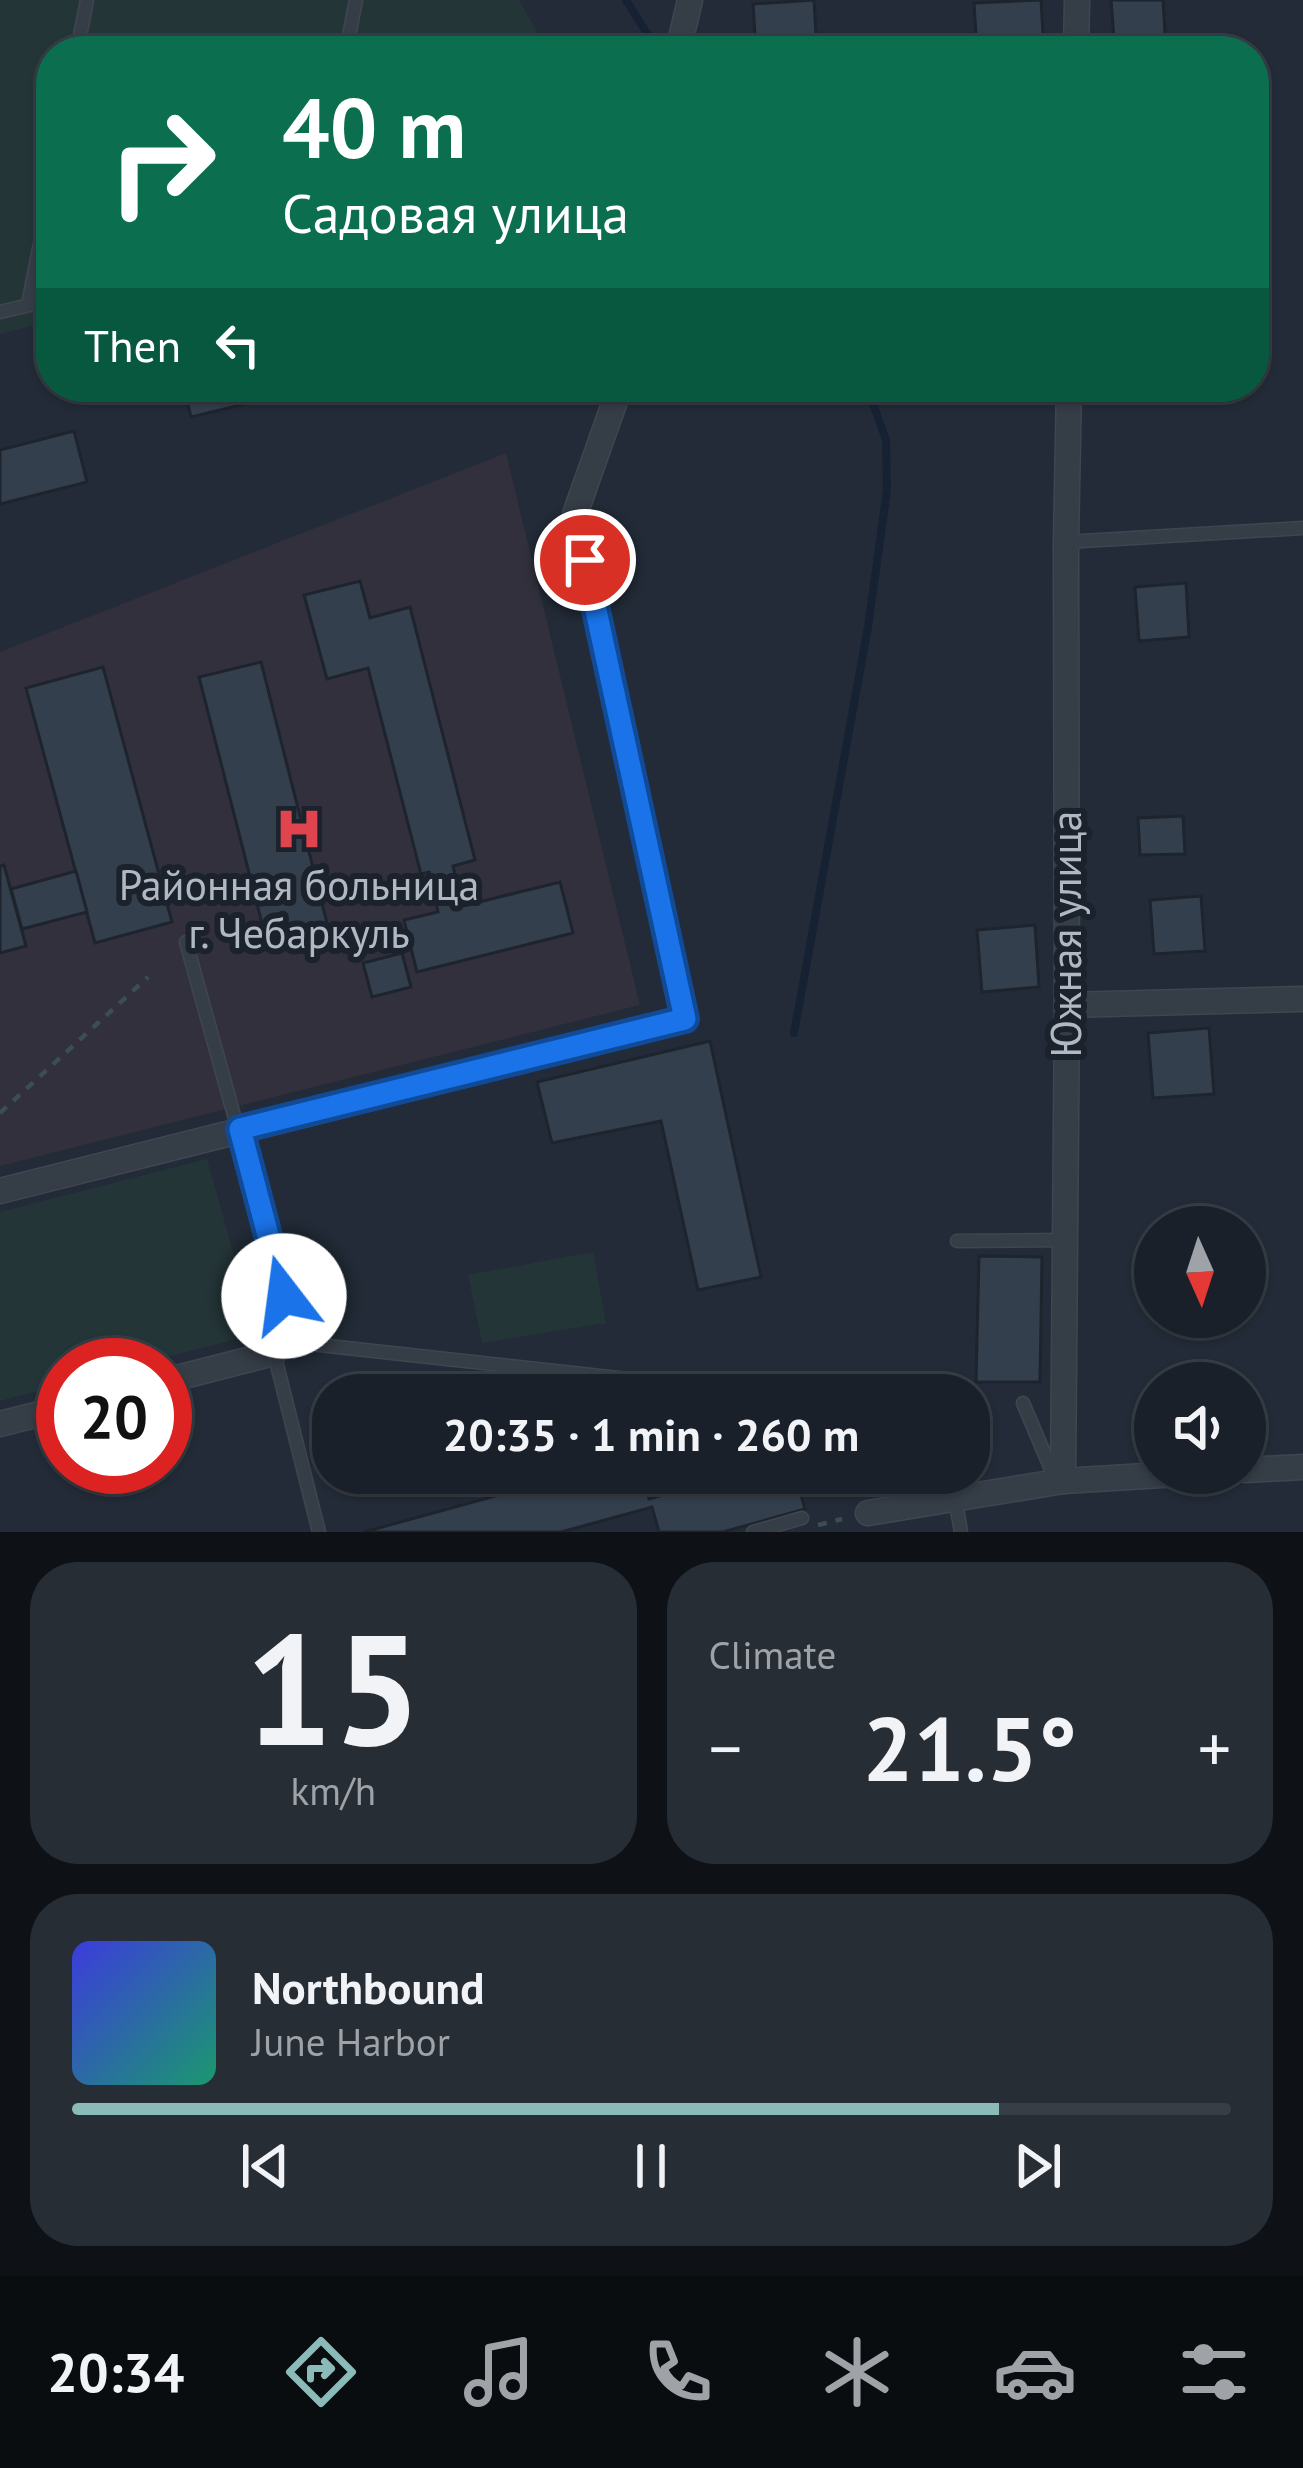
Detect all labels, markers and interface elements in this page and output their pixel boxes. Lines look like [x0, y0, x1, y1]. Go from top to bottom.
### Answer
text: 40 m [282, 72, 466, 181]
icon: right [84, 84, 240, 240]
text: Садовая улица [282, 178, 629, 248]
icon: left [205, 312, 271, 378]
text: Then [84, 316, 181, 374]
pin [534, 509, 636, 611]
icon: arrive [552, 527, 618, 593]
hospital icon: Районная больница г. Чебаркуль [274, 804, 324, 854]
street label: Южная улица [1038, 811, 1093, 1057]
place label: Районная больница г. Чебаркуль [119, 857, 479, 960]
north arrow [1134, 1206, 1266, 1338]
map controls [1134, 1206, 1266, 1494]
position arrow [221, 1233, 347, 1359]
speed limit sign: 20 [36, 1338, 192, 1494]
button: sound [1134, 1362, 1266, 1494]
text: 20:35 · 1 min · 260 m [443, 1405, 859, 1463]
text: 15 [245, 1586, 422, 1788]
text: Climate [709, 1629, 836, 1680]
text: 21.5° [862, 1689, 1077, 1806]
text: − [709, 1705, 742, 1790]
text: + [1198, 1705, 1231, 1790]
text: km/h [291, 1765, 376, 1816]
text: Northbound [252, 1958, 484, 2016]
text: June Harbor [252, 2016, 450, 2067]
icon: previous [232, 2133, 298, 2199]
icon: pause [618, 2133, 684, 2199]
icon: next [1005, 2133, 1071, 2199]
icon: directions [279, 2330, 363, 2414]
icon: music [457, 2330, 541, 2414]
icon: phone [636, 2330, 720, 2414]
icon: climate [815, 2330, 899, 2414]
icon: car [993, 2330, 1077, 2414]
icon: filters [1172, 2330, 1256, 2414]
text: 20:34 [47, 2337, 184, 2407]

